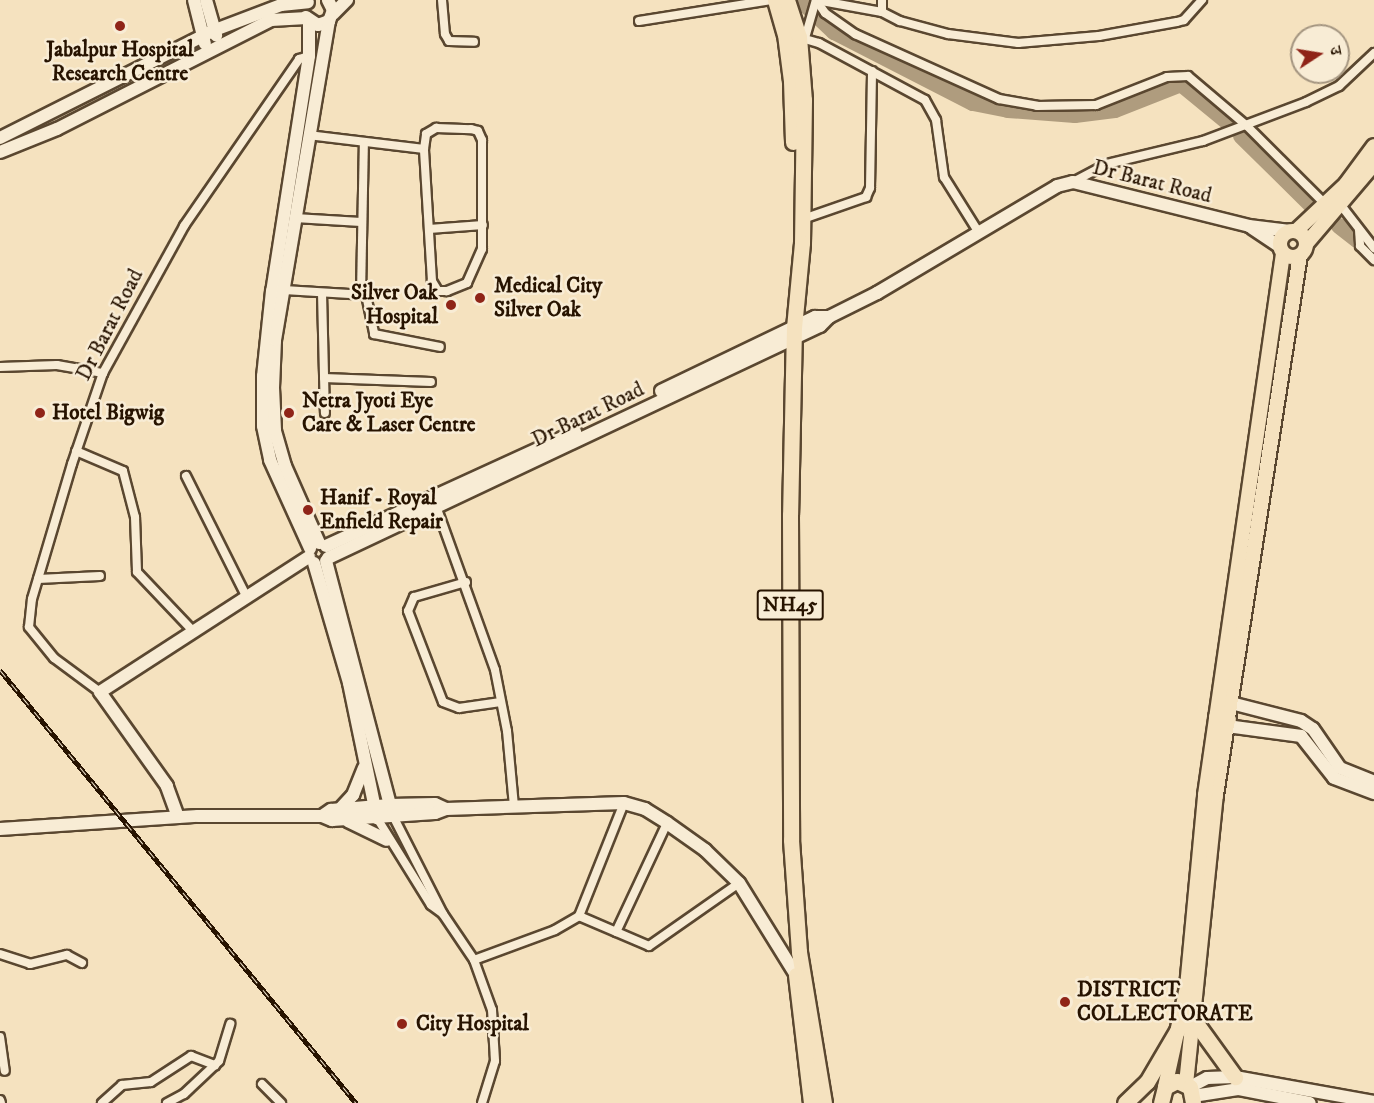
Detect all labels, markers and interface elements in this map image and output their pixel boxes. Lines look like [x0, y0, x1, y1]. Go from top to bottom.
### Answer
marker: Jabalpur Hospital Research Centre [111, 17, 129, 35]
north arrow [1290, 24, 1350, 84]
place label: Jabalpur Hospital Research Centre [46, 37, 194, 87]
text: उ [1325, 45, 1346, 57]
street label: Dr Barat Road [1090, 155, 1214, 209]
street label: Dr Barat Road [71, 265, 149, 385]
place label: Medical City Silver Oak [494, 273, 602, 323]
place label: Silver Oak Hospital [351, 280, 438, 330]
marker: Medical City Silver Oak [471, 289, 489, 307]
marker: Silver Oak Hospital [442, 296, 460, 314]
street label: Dr Barat Road [528, 377, 648, 453]
place label: Netra Jyoti Eye Care & Laser Centre [302, 388, 475, 438]
place label: Hotel Bigwig [52, 400, 164, 426]
marker: Netra Jyoti Eye Care & Laser Centre [280, 404, 298, 422]
marker: Hotel Bigwig [33, 406, 47, 420]
place label: Hanif - Royal Enfield Repair [320, 485, 443, 535]
marker: Hanif - Royal Enfield Repair [301, 503, 315, 517]
road number: NH45 [756, 588, 824, 622]
place label: DISTRICT COLLECTORATE [1077, 977, 1253, 1027]
marker: DISTRICT COLLECTORATE [1058, 995, 1072, 1009]
place label: City Hospital [416, 1011, 529, 1037]
marker: City Hospital [393, 1015, 411, 1033]

